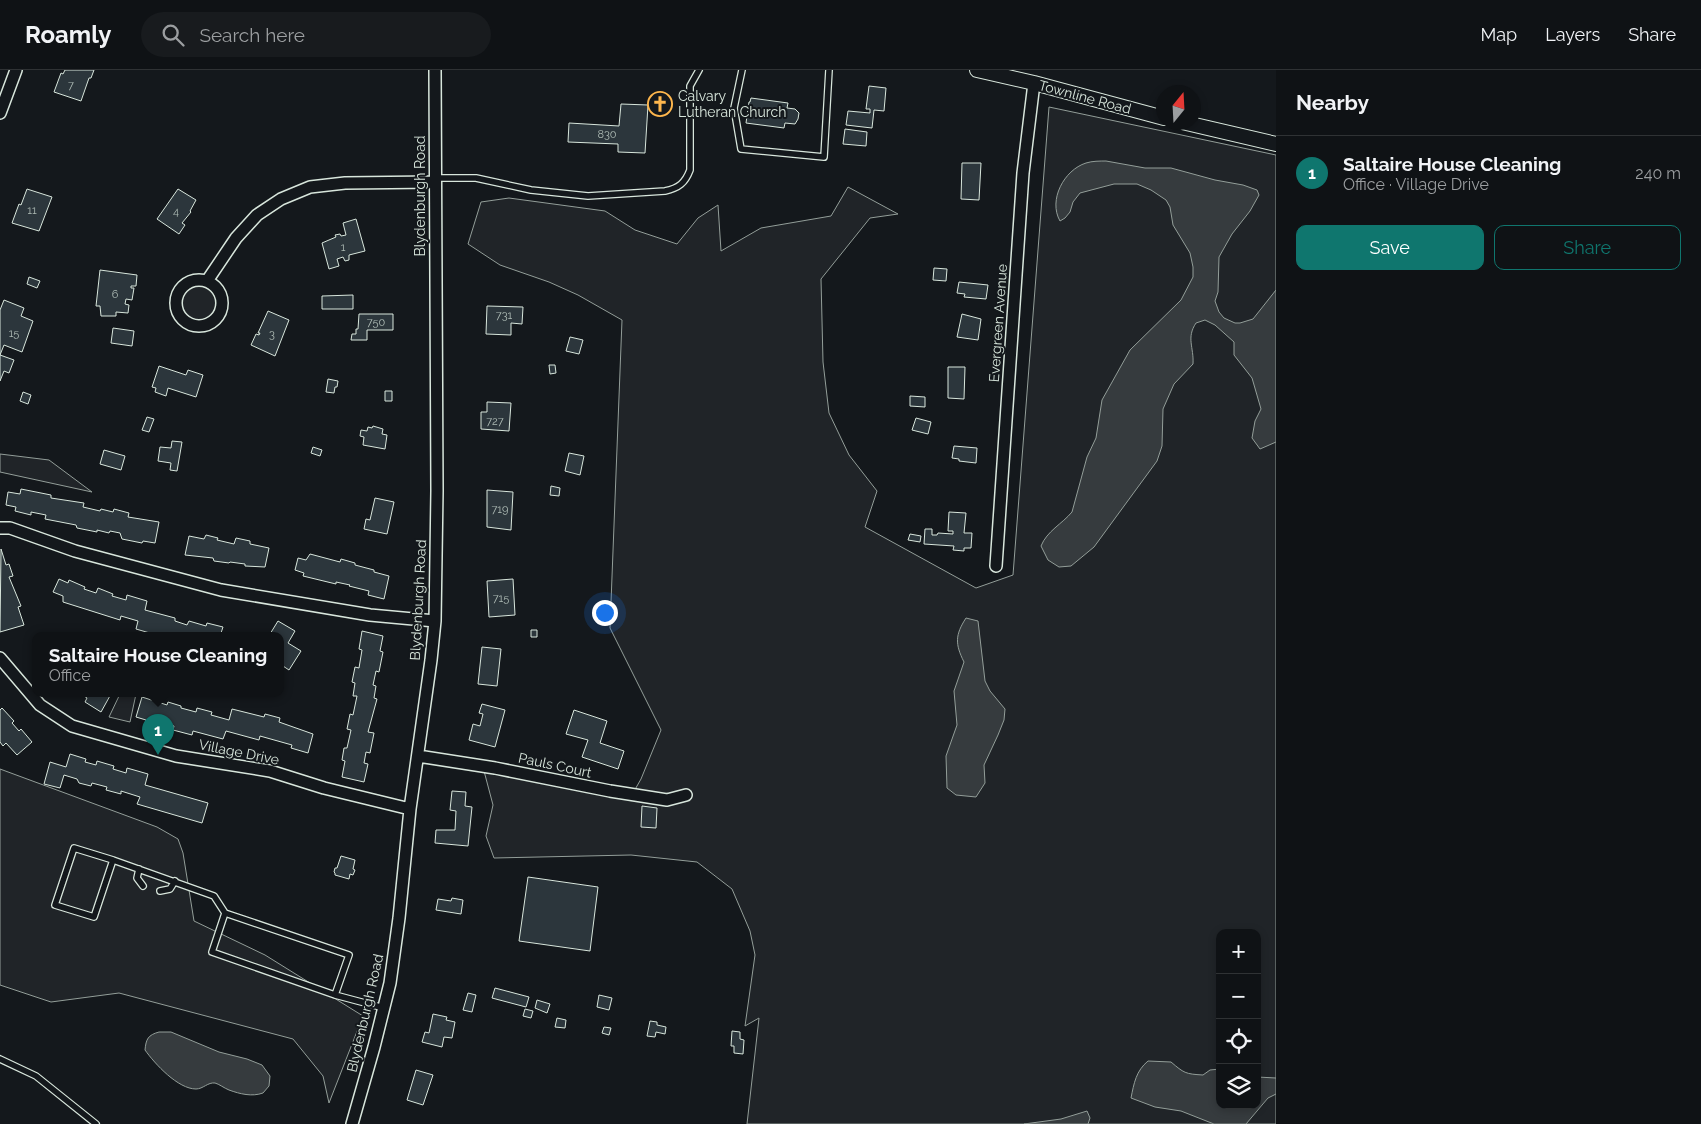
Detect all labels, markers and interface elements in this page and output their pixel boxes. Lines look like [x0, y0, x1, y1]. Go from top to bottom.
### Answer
search box [141, 12, 491, 57]
text: Roamly [25, 20, 111, 49]
icon: search [159, 21, 187, 49]
text: Search here [199, 24, 305, 46]
text: Map [1481, 24, 1517, 45]
text: Layers [1545, 24, 1600, 45]
text: Share [1628, 24, 1676, 45]
street label: Townline Road [1037, 77, 1133, 117]
house number: 7 [68, 79, 74, 92]
north arrow [1156, 85, 1201, 130]
place label: Calvary Lutheran Church [678, 88, 786, 120]
text: Nearby [1296, 90, 1369, 115]
church icon: Calvary Lutheran Church [647, 91, 673, 117]
house number: 830 [597, 128, 617, 141]
street label: Blydenburgh Road [412, 136, 428, 256]
text: Saltaire House Cleaning [1343, 153, 1561, 175]
text: 1 [1308, 164, 1316, 183]
text: 240 m [1635, 164, 1681, 183]
text: Office · Village Drive [1343, 175, 1489, 194]
house number: 11 [27, 204, 37, 217]
house number: 4 [173, 205, 179, 218]
button: Save [1296, 225, 1484, 270]
button: Share [1494, 225, 1681, 270]
house number: 1 [341, 241, 346, 254]
street label: Evergreen Avenue [986, 263, 1010, 383]
house number: 6 [112, 288, 119, 301]
house number: 731 [496, 309, 513, 322]
house number: 750 [367, 316, 385, 329]
house number: 15 [9, 327, 19, 340]
house number: 3 [269, 328, 275, 341]
house number: 727 [486, 415, 504, 428]
house number: 719 [491, 503, 509, 516]
street label: Blydenburgh Road [407, 539, 429, 661]
house number: 715 [493, 592, 509, 605]
your location [592, 600, 618, 626]
popup [32, 632, 284, 697]
text: Saltaire House Cleaning [49, 644, 267, 666]
text: Office [49, 666, 91, 685]
pin: 1 [142, 714, 174, 755]
street label: Village Drive [197, 736, 281, 768]
street label: Pauls Court [517, 749, 593, 781]
map controls [1216, 929, 1261, 1109]
button: + [1216, 929, 1261, 974]
street label: Blydenburgh Road [344, 952, 386, 1074]
button: − [1216, 974, 1261, 1019]
button: locate [1216, 1019, 1261, 1064]
button: layers [1216, 1064, 1261, 1109]

